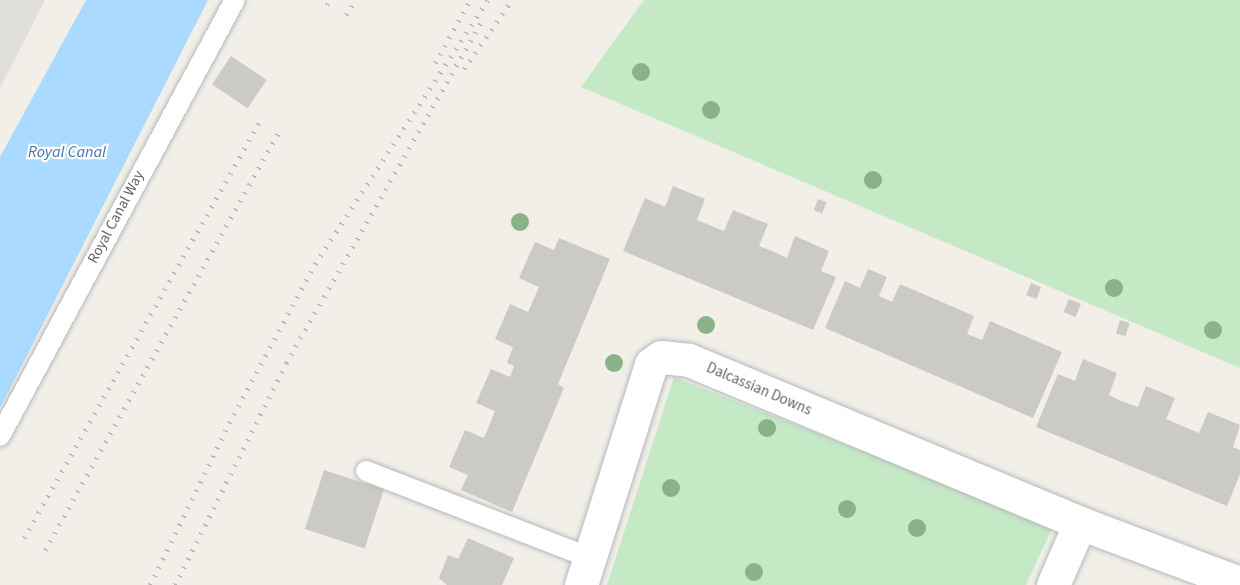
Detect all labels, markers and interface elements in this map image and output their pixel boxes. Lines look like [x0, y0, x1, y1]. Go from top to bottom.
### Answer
water label: Royal Canal [28, 142, 106, 162]
street label: Royal Canal Way [84, 168, 148, 266]
street label: Dalcassian Downs [704, 359, 814, 419]

